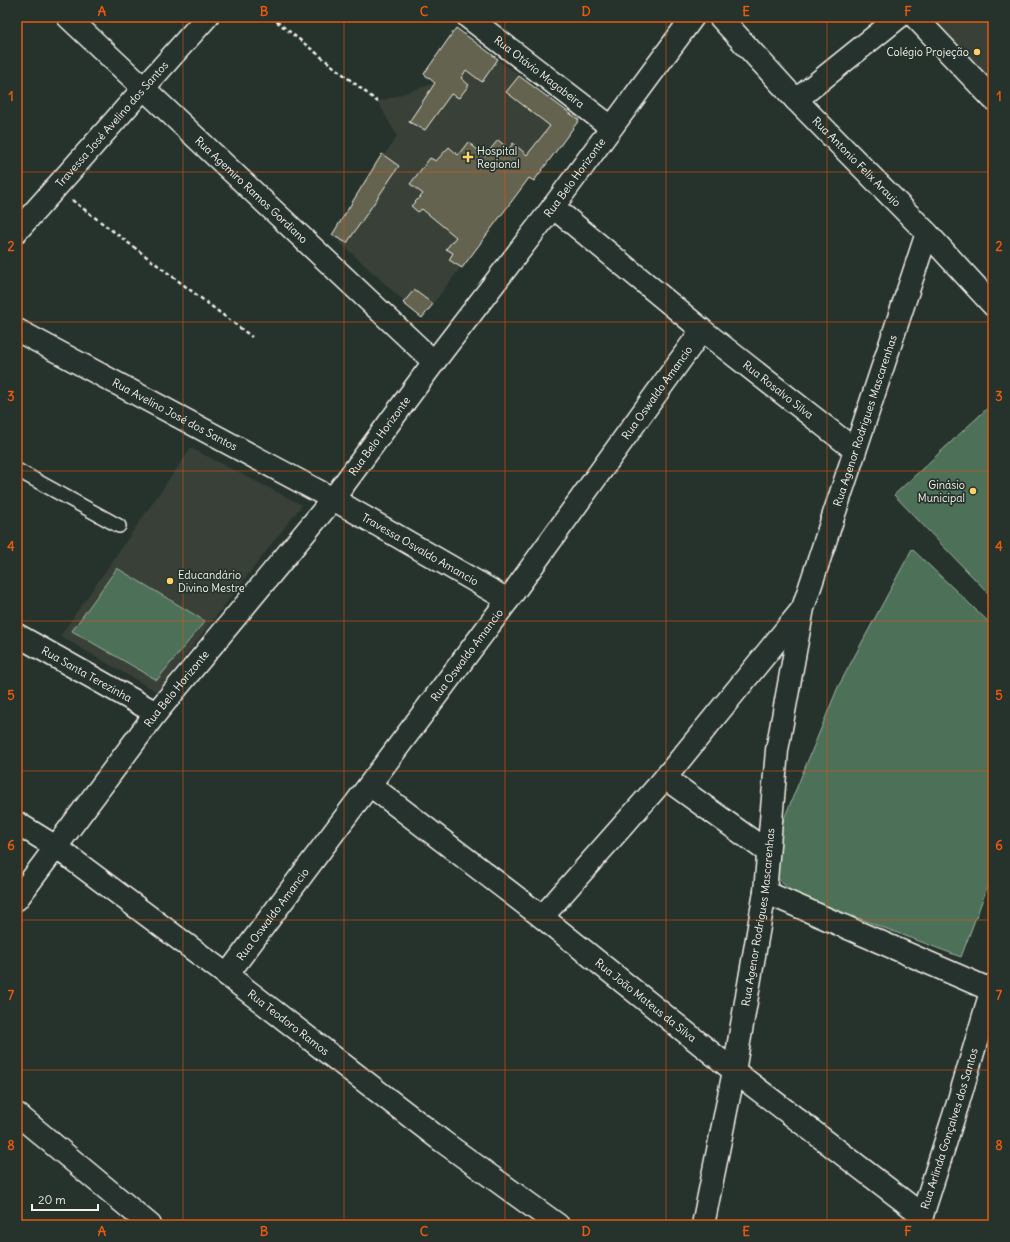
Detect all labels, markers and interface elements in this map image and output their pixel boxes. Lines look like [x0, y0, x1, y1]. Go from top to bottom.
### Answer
text: A [98, 3, 107, 20]
text: B [260, 3, 269, 20]
text: C [420, 3, 429, 20]
text: D [581, 3, 591, 20]
text: E [742, 3, 750, 20]
text: F [904, 3, 912, 20]
street label: Rua Otávio Magabeira [491, 33, 587, 111]
place label: Colégio Projeção [886, 45, 969, 59]
marker: Colégio Projeção [972, 47, 982, 57]
street label: Travessa José Avelino dos Santos [53, 58, 171, 190]
text: 1 [8, 88, 14, 105]
text: 1 [996, 88, 1002, 105]
street label: Rua Antonio Felix Araujo [809, 114, 904, 209]
street label: Rua Agemiro Ramos Gordiano [192, 133, 311, 246]
street label: Rua Belo Horizonte [541, 135, 608, 220]
place label: Hospital Regional [477, 144, 520, 171]
marker: Hospital Regional [462, 151, 474, 163]
text: 2 [7, 238, 15, 255]
text: 2 [995, 238, 1003, 255]
street label: Rua Agenor Rodrigues Mascarenhas [830, 333, 900, 508]
street label: Rua Oswaldo Amancio [619, 343, 695, 442]
street label: Rua Rosalvo Silva [740, 358, 816, 422]
street label: Rua Avelino José dos Santos [110, 375, 240, 454]
text: 3 [7, 388, 15, 405]
text: 3 [995, 388, 1003, 405]
street label: Rua Belo Horizonte [346, 394, 413, 478]
place label: Ginásio Municipal [918, 478, 965, 505]
marker: Ginásio Municipal [968, 486, 978, 496]
street label: Travessa Osvaldo Amancio [359, 510, 481, 588]
text: 4 [7, 538, 15, 555]
text: 4 [995, 538, 1003, 555]
place label: Educandário Divino Mestre [178, 568, 245, 595]
marker: Educandário Divino Mestre [165, 576, 175, 586]
street label: Rua Oswaldo Amancio [428, 606, 506, 704]
street label: Rua Santa Terezinha [39, 643, 134, 705]
street label: Rua Belo Horizonte [141, 647, 212, 730]
text: 5 [7, 687, 15, 704]
text: 5 [995, 687, 1003, 704]
street label: Rua Agenor Rodrigues Mascarenhas [738, 827, 777, 1007]
text: 6 [7, 837, 15, 854]
text: 6 [995, 837, 1003, 854]
street label: Rua Oswaldo Amancio [233, 865, 312, 963]
street label: Rua João Mateus da Silva [592, 956, 699, 1045]
text: 7 [8, 987, 15, 1004]
street label: Rua Teodoro Ramos [245, 987, 332, 1058]
text: 7 [996, 987, 1003, 1004]
street label: Rua Arlinda Gonçalves dos Santos [917, 1046, 981, 1211]
text: 8 [7, 1137, 15, 1154]
text: 8 [995, 1137, 1003, 1154]
scale bar [32, 1186, 98, 1212]
text: 20 m [38, 1192, 66, 1207]
text: A [98, 1223, 107, 1240]
text: B [260, 1223, 269, 1240]
text: C [420, 1223, 429, 1240]
text: D [581, 1223, 591, 1240]
text: E [742, 1223, 750, 1240]
text: F [904, 1223, 912, 1240]

